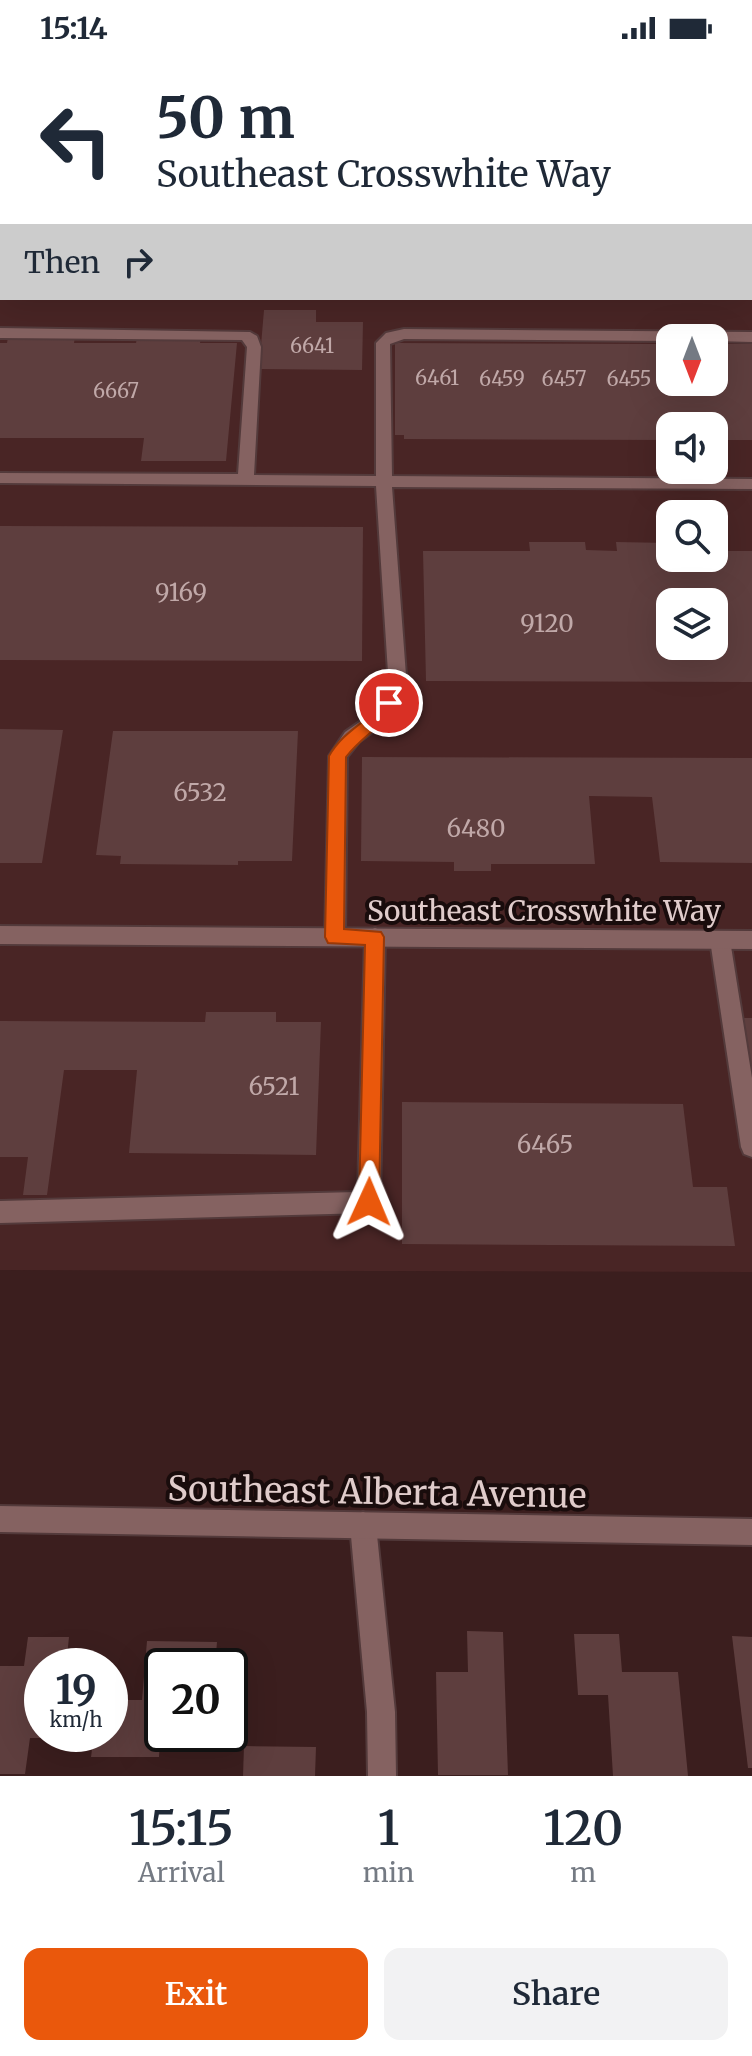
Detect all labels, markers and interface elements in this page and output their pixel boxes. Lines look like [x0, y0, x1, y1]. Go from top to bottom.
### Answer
text: 15:14 [40, 9, 108, 47]
text: 50 m [156, 83, 295, 153]
icon: left [24, 88, 128, 192]
text: Southeast Crosswhite Way [156, 152, 611, 197]
icon: right [116, 240, 160, 284]
text: Then [24, 243, 100, 281]
north arrow [656, 324, 728, 396]
map controls [656, 324, 728, 660]
house number: 6641 [290, 333, 334, 358]
house number: 6461 [415, 365, 459, 390]
house number: 6459 [479, 366, 525, 391]
house number: 6457 [542, 366, 586, 391]
house number: 6455 [607, 366, 651, 391]
house number: 6667 [93, 378, 139, 403]
button: sound [656, 412, 728, 484]
button: search [656, 500, 728, 572]
house number: 9169 [155, 577, 207, 608]
button: layers [656, 588, 728, 660]
house number: 9120 [520, 608, 574, 639]
pin [355, 669, 423, 737]
icon: arrive [367, 681, 411, 725]
house number: 6532 [173, 777, 227, 808]
house number: 6480 [447, 813, 505, 844]
street label: Southeast Crosswhite Way [367, 893, 722, 929]
house number: 6521 [249, 1071, 300, 1102]
house number: 6465 [517, 1129, 573, 1160]
position arrow [327, 1160, 411, 1244]
street label: Southeast Alberta Avenue [167, 1467, 587, 1517]
speed limit sign: 20 [144, 1648, 248, 1752]
text: 19 [55, 1665, 97, 1715]
text: km/h [50, 1707, 102, 1732]
text: 15:15 [129, 1798, 234, 1858]
text: 1 [377, 1798, 399, 1858]
text: 120 [543, 1798, 623, 1858]
text: Arrival [138, 1856, 225, 1889]
text: min [363, 1856, 414, 1889]
text: m [570, 1856, 596, 1889]
button: Exit [24, 1948, 368, 2040]
button: Share [384, 1948, 728, 2040]

